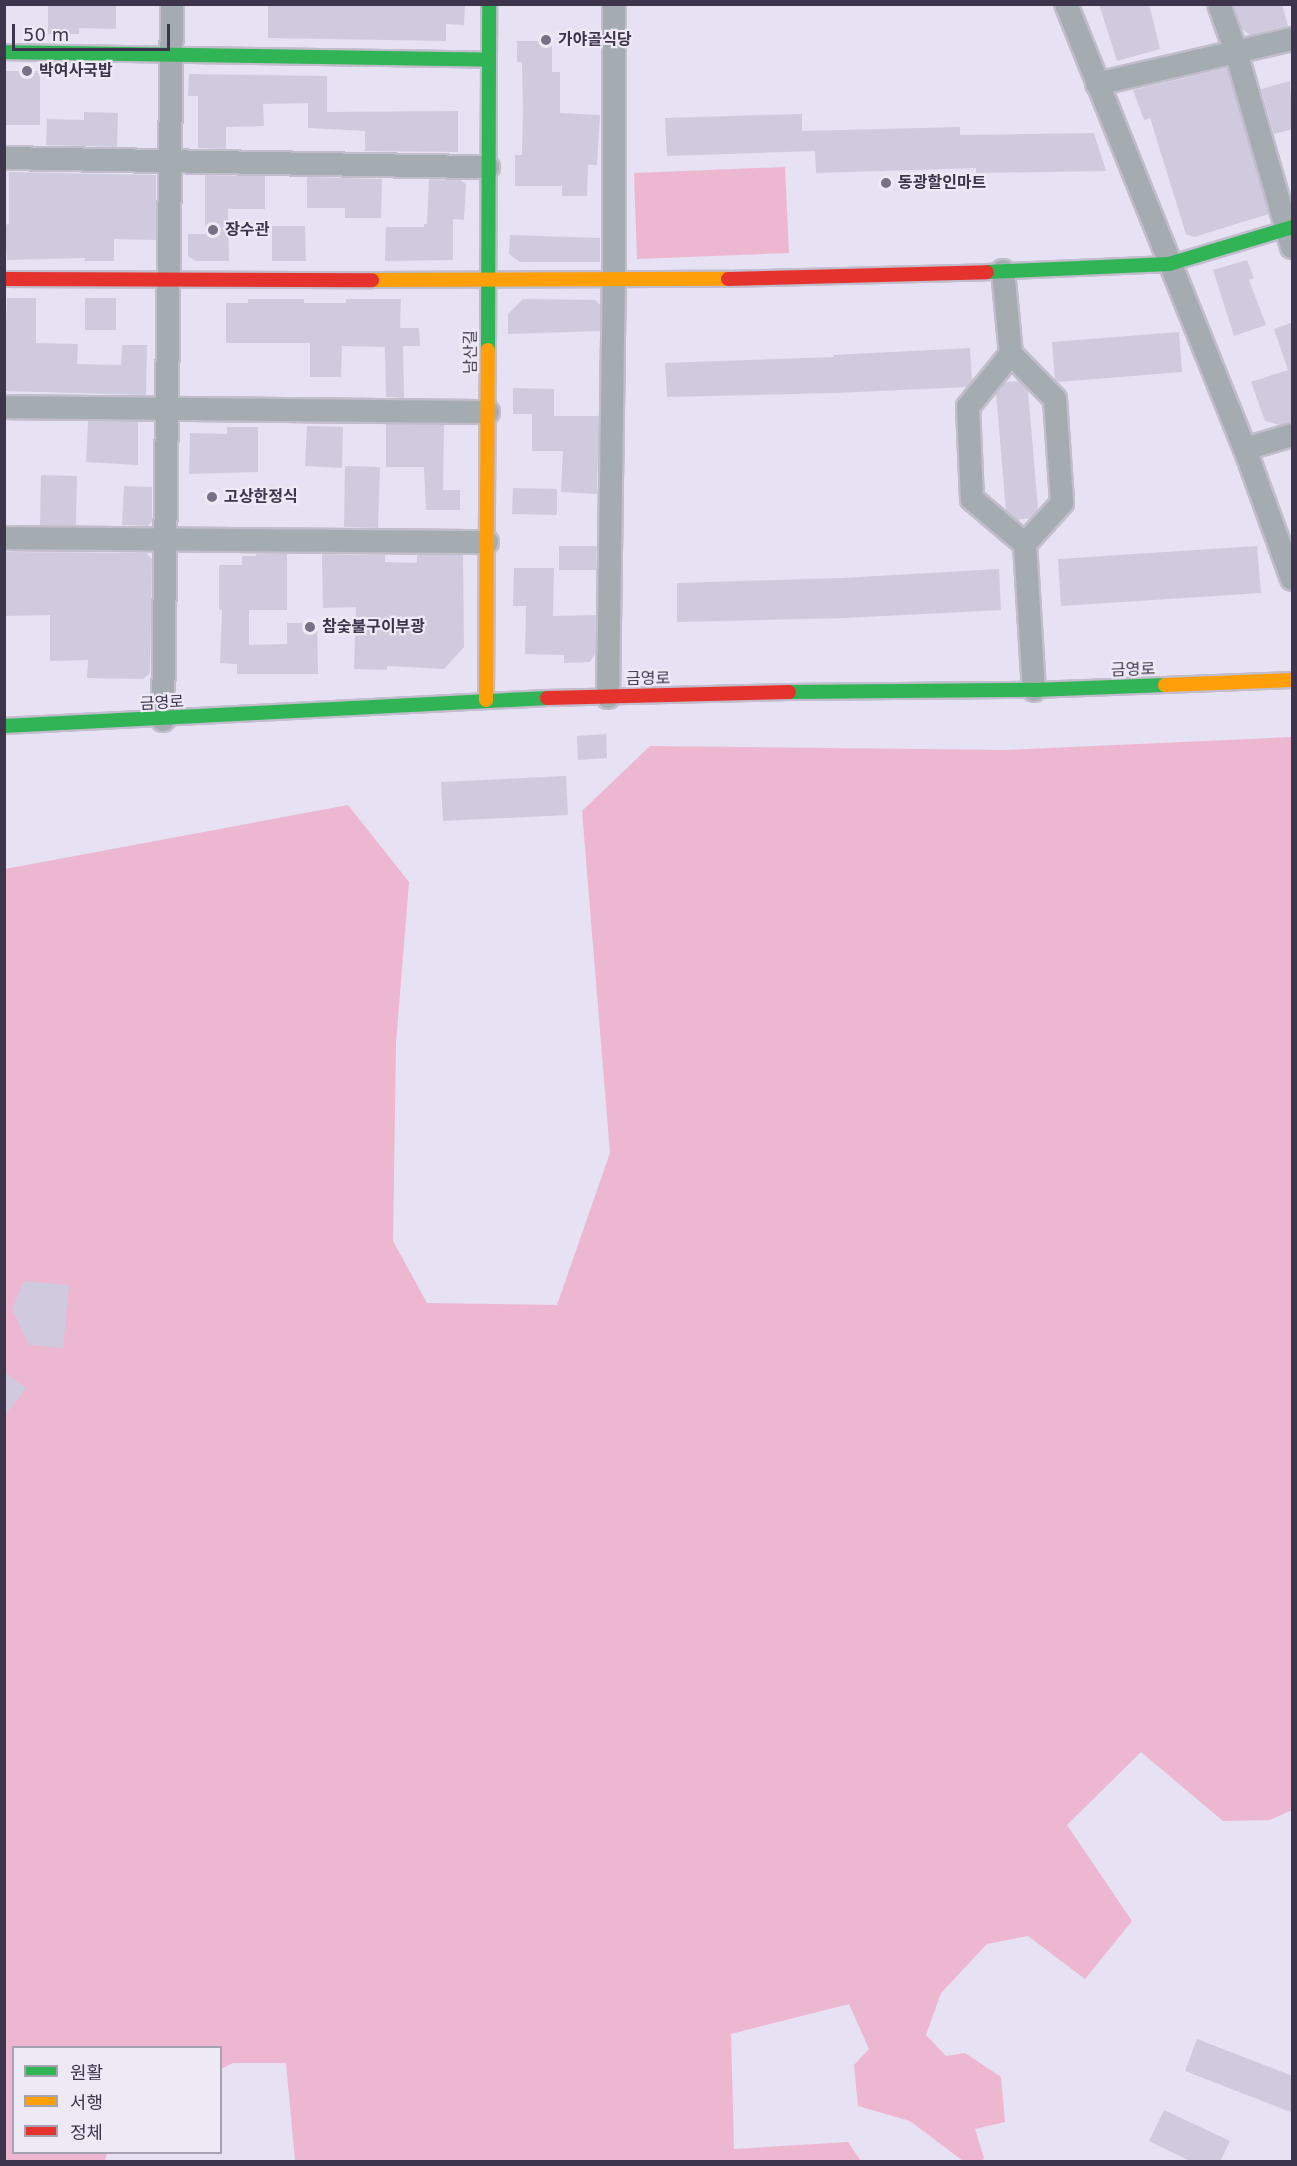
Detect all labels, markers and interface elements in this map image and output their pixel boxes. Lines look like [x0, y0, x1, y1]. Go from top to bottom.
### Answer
scale bar [15, 12, 172, 50]
text: 50 m [23, 24, 69, 45]
place label: 가야골식당 [558, 30, 632, 50]
marker: 가야골식당 [539, 33, 553, 47]
place label: 박여사국밥 [39, 61, 113, 81]
marker: 박여사국밥 [20, 64, 34, 78]
place label: 동광할인마트 [898, 173, 986, 193]
marker: 동광할인마트 [879, 176, 893, 190]
place label: 장수관 [225, 220, 269, 240]
marker: 장수관 [206, 223, 220, 237]
street label: 남산길 [461, 330, 481, 374]
place label: 고상한정식 [224, 487, 298, 507]
marker: 고상한정식 [205, 490, 219, 504]
place label: 참숯불구이부광 [322, 617, 425, 637]
marker: 참숯불구이부광 [303, 620, 317, 634]
street label: 금영로 [1111, 660, 1155, 680]
street label: 금영로 [626, 669, 670, 689]
street label: 금영로 [139, 692, 185, 714]
legend [12, 2046, 222, 2154]
text: 원활 [70, 2062, 103, 2083]
text: 서행 [70, 2092, 103, 2113]
text: 정체 [70, 2122, 103, 2143]

